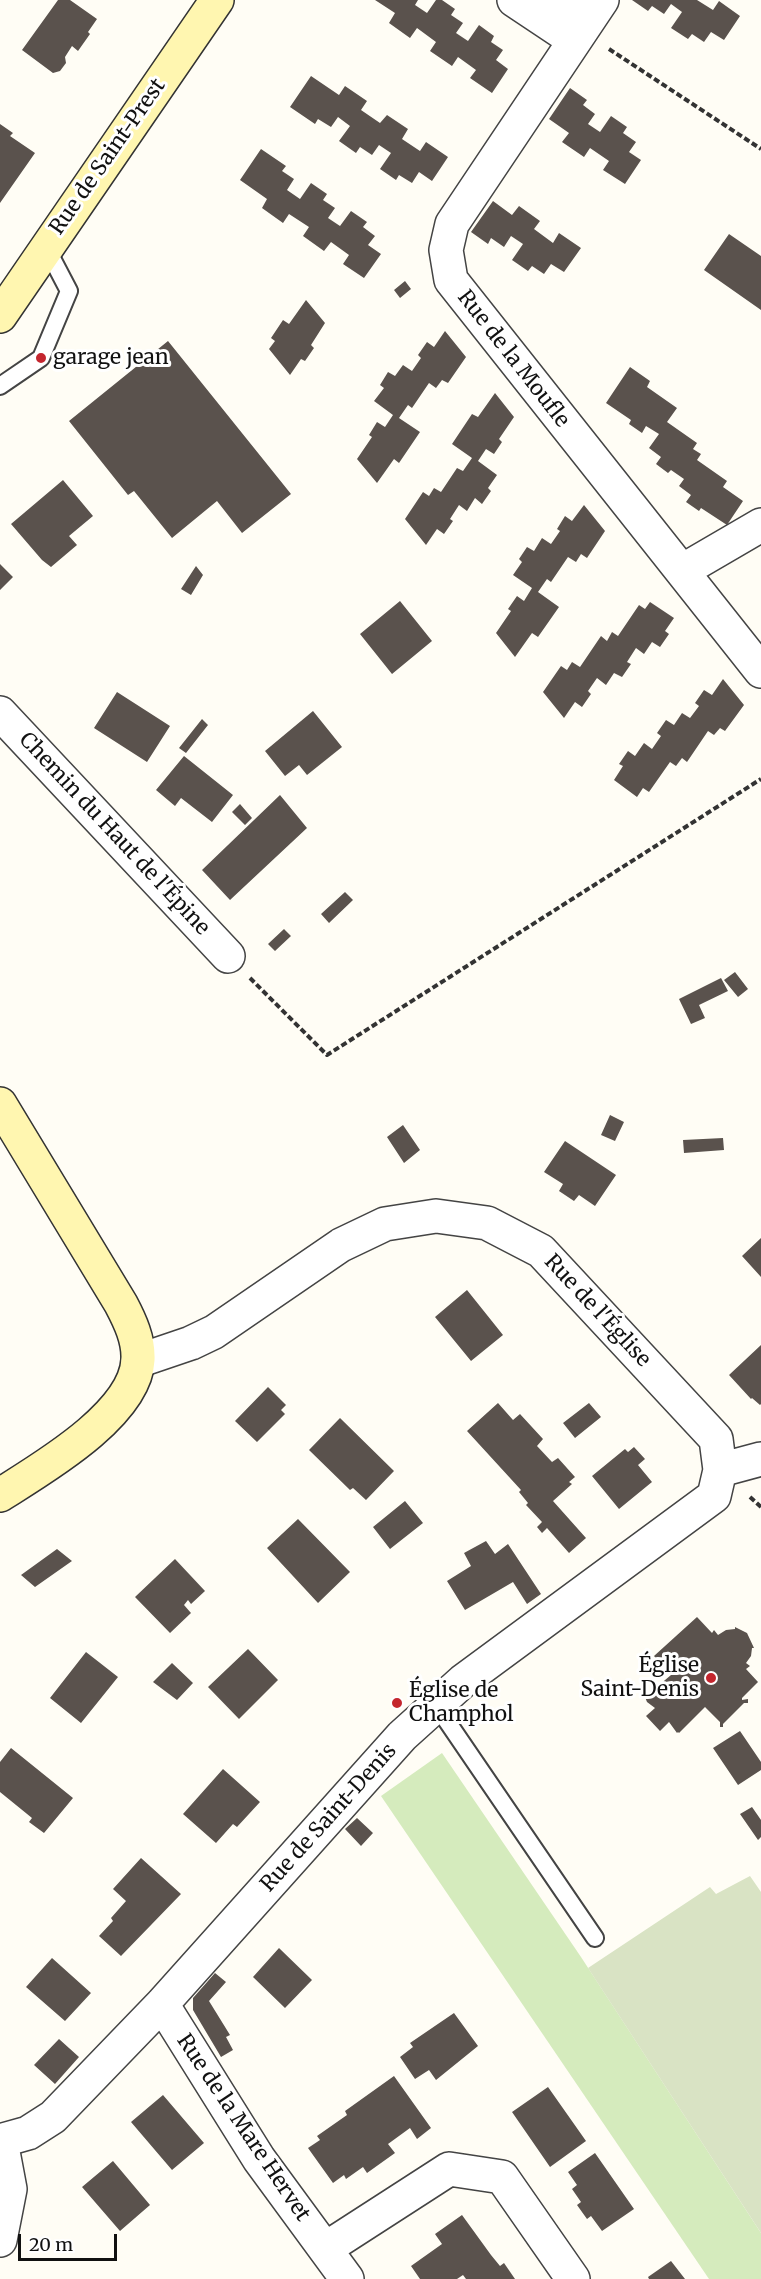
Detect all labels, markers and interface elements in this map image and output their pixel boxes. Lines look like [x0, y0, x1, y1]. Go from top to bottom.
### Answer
street label: Rue de Saint-Prest [45, 74, 171, 240]
street label: Rue de la Moufle [452, 286, 574, 432]
place label: garage jean [53, 345, 169, 371]
marker: garage jean [34, 351, 48, 365]
street label: Chemin du Haut de l'Épine [13, 727, 215, 941]
street label: Rue de l'Église [539, 1250, 655, 1372]
place label: Église Saint-Denis [580, 1653, 699, 1703]
marker: Église Saint-Denis [704, 1671, 718, 1685]
place label: Église de Champhol [409, 1678, 513, 1728]
marker: Église de Champhol [390, 1696, 404, 1710]
street label: Rue de Saint-Denis [256, 1739, 402, 1897]
street label: Rue de la Mare Hervet [171, 2030, 315, 2226]
scale bar [21, 2222, 120, 2260]
text: 20 m [29, 2233, 73, 2256]

